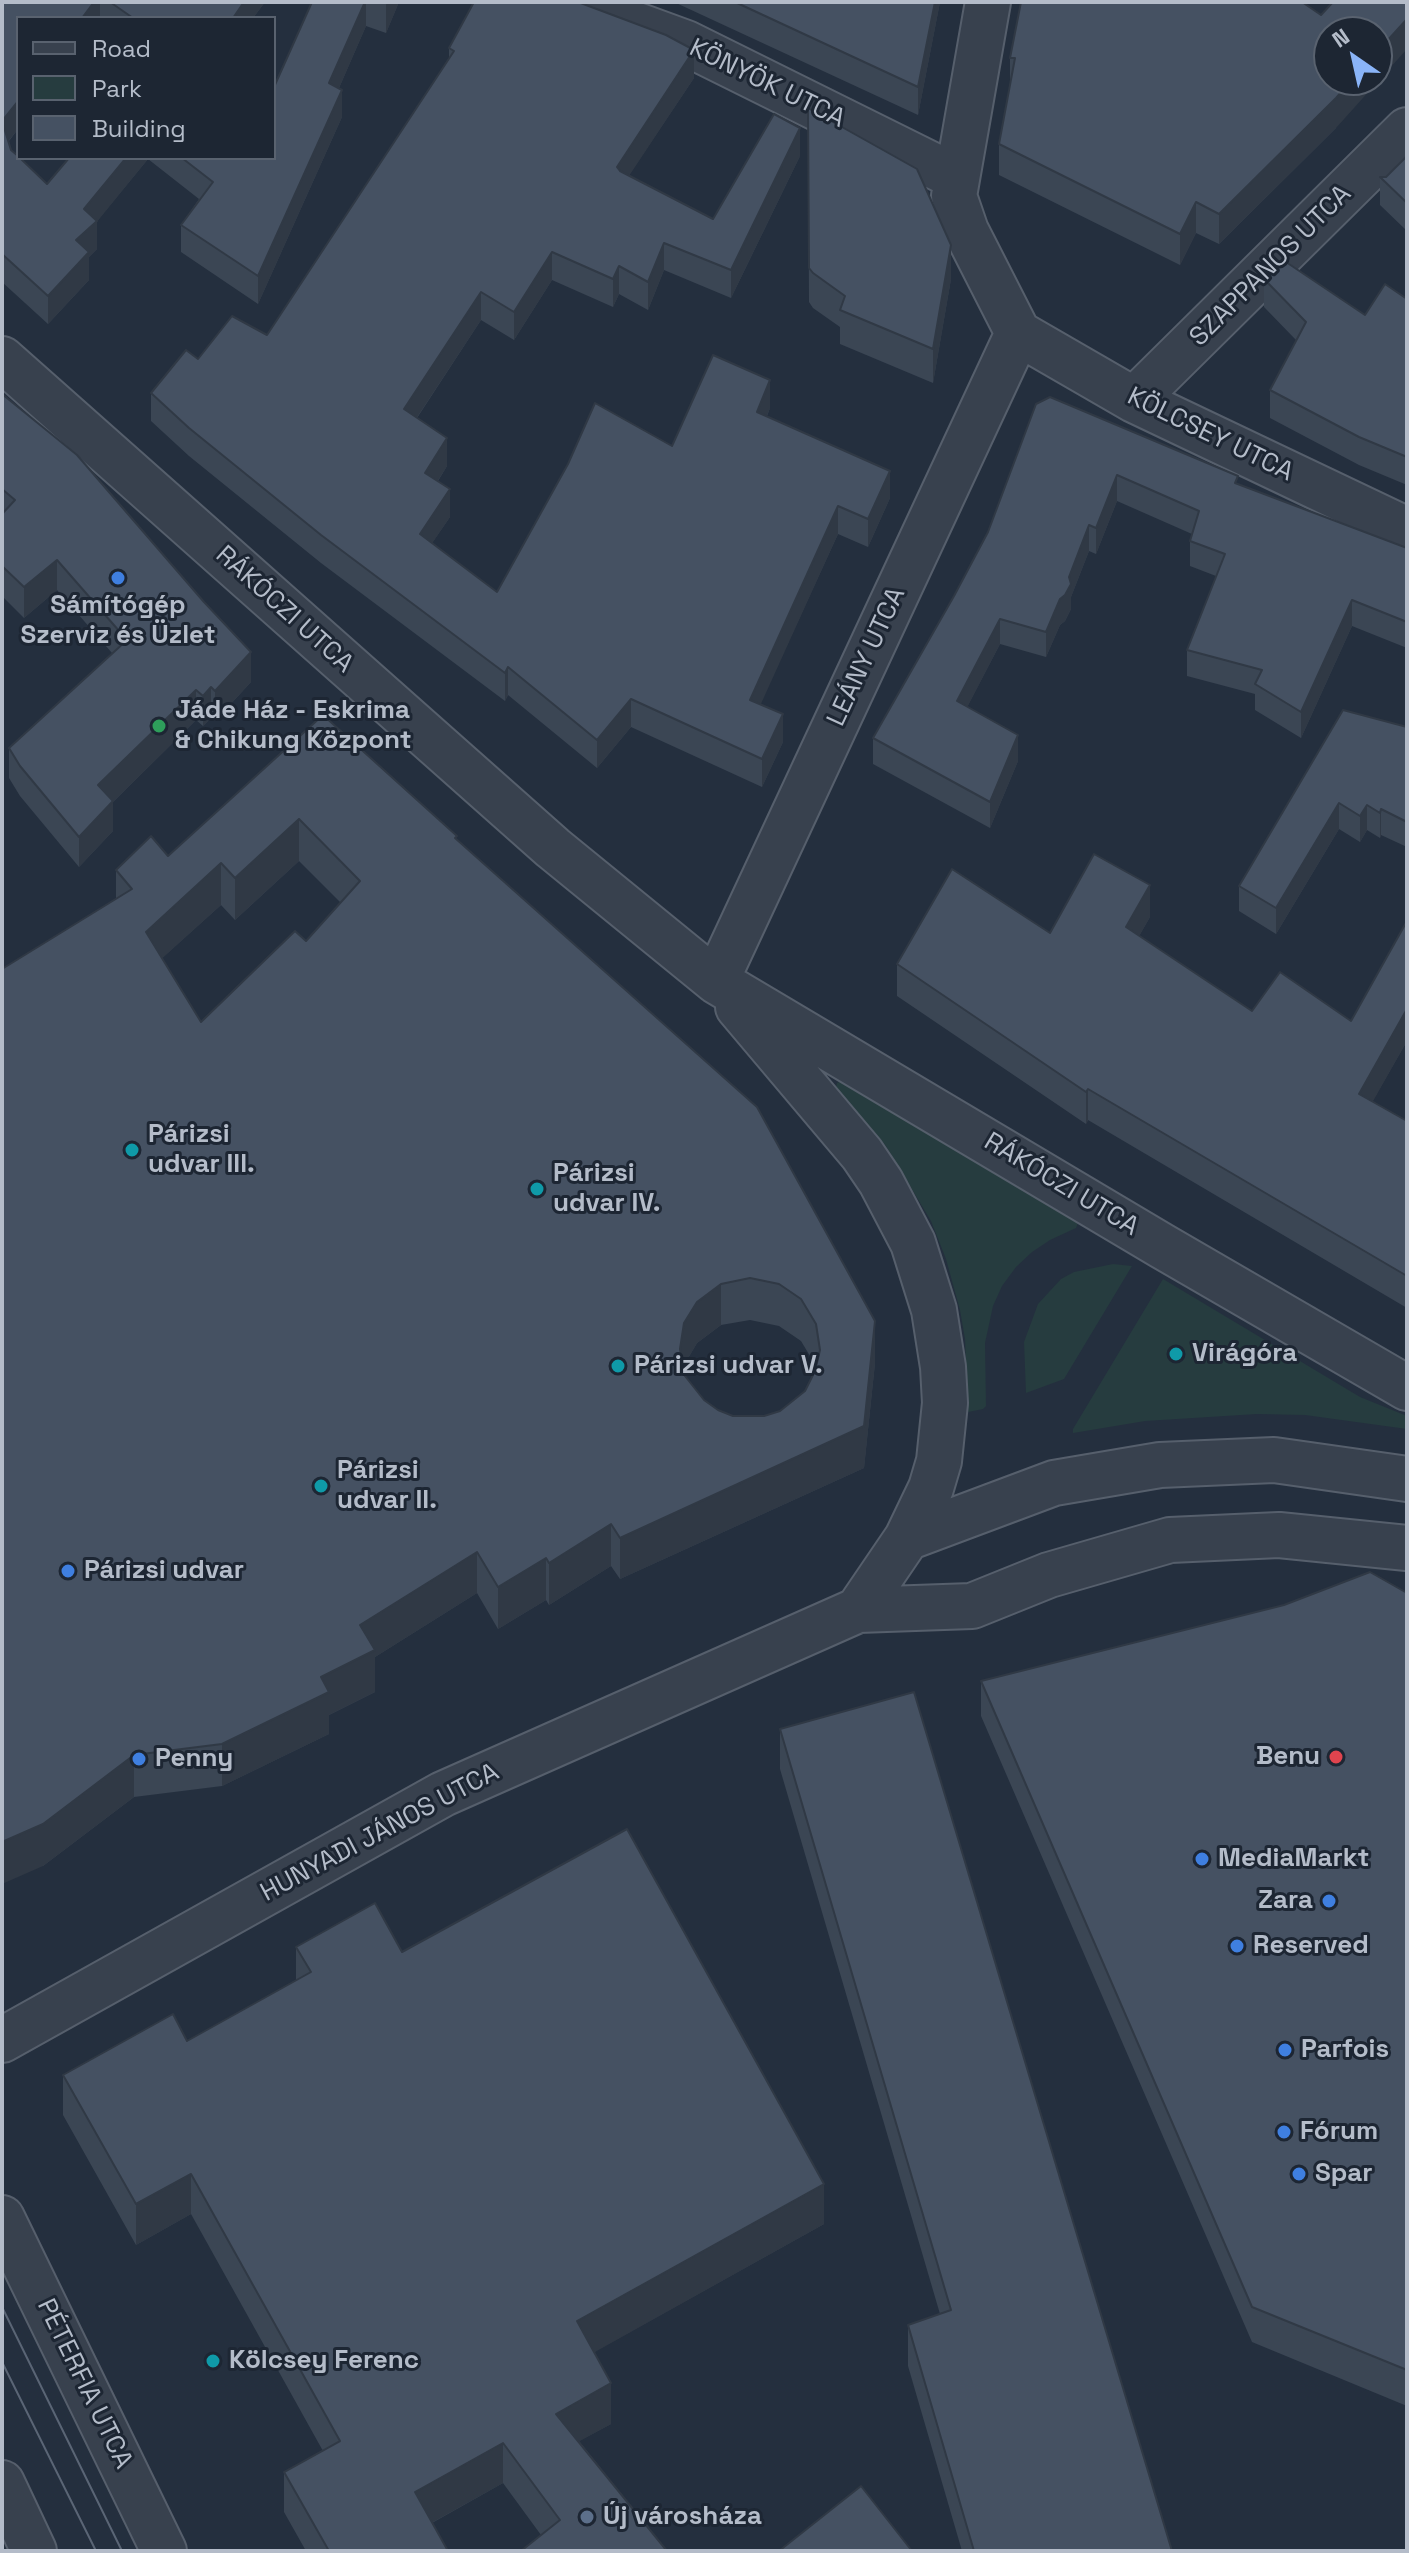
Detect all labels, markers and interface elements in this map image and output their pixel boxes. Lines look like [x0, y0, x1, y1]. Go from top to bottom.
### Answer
legend [16, 16, 276, 160]
north arrow [1313, 16, 1393, 96]
text: N [1327, 22, 1355, 53]
text: Road [92, 33, 151, 64]
street label: KÖNYÖK UTCA [684, 33, 850, 135]
text: Park [92, 73, 142, 104]
text: Building [92, 113, 186, 144]
street label: SZAPPANOS UTCA [1184, 179, 1358, 353]
street label: KÖLCSEY UTCA [1122, 381, 1298, 489]
street label: RÁKÓCZI UTCA [209, 540, 359, 680]
marker: Sámítógép Szerviz és Üzlet [109, 569, 127, 587]
street label: LEÁNY UTCA [821, 583, 913, 731]
place label: Sámítógép Szerviz és Üzlet [20, 590, 216, 652]
place label: Jáde Ház - Eskrima & Chikung Központ [175, 695, 412, 756]
marker: Jáde Ház - Eskrima & Chikung Központ [150, 717, 168, 735]
place label: Párizsi udvar III. [148, 1119, 255, 1180]
street label: RÁKÓCZI UTCA [978, 1127, 1144, 1243]
marker: Párizsi udvar III. [123, 1141, 141, 1159]
place label: Párizsi udvar IV. [553, 1158, 660, 1220]
marker: Párizsi udvar IV. [528, 1180, 546, 1198]
place label: Virágóra [1192, 1338, 1297, 1370]
marker: Virágóra [1167, 1345, 1185, 1363]
place label: Párizsi udvar V. [634, 1350, 823, 1382]
marker: Párizsi udvar V. [609, 1357, 627, 1375]
place label: Párizsi udvar II. [337, 1455, 437, 1516]
marker: Párizsi udvar II. [312, 1477, 330, 1495]
place label: Párizsi udvar [84, 1555, 244, 1587]
marker: Párizsi udvar [59, 1562, 77, 1580]
place label: Benu [1256, 1741, 1320, 1773]
place label: Penny [155, 1743, 233, 1775]
marker: Benu [1327, 1748, 1345, 1766]
marker: Penny [130, 1750, 148, 1768]
street label: HUNYADI JÁNOS UTCA [256, 1757, 504, 1909]
place label: MediaMarkt [1218, 1843, 1369, 1875]
marker: MediaMarkt [1193, 1850, 1211, 1868]
place label: Zara [1258, 1885, 1313, 1917]
marker: Zara [1320, 1892, 1338, 1910]
place label: Reserved [1253, 1930, 1369, 1962]
marker: Reserved [1228, 1937, 1246, 1955]
place label: Parfois [1301, 2034, 1389, 2066]
marker: Parfois [1276, 2041, 1294, 2059]
place label: Fórum [1300, 2116, 1378, 2148]
marker: Fórum [1275, 2123, 1293, 2141]
place label: Spar [1315, 2158, 1373, 2190]
marker: Spar [1290, 2165, 1308, 2183]
street label: PÉTERFIA UTCA [29, 2294, 139, 2474]
place label: Kölcsey Ferenc [229, 2345, 419, 2377]
marker: Kölcsey Ferenc [204, 2352, 222, 2370]
place label: Új városháza [603, 2501, 762, 2533]
marker: Új városháza [578, 2508, 596, 2526]

